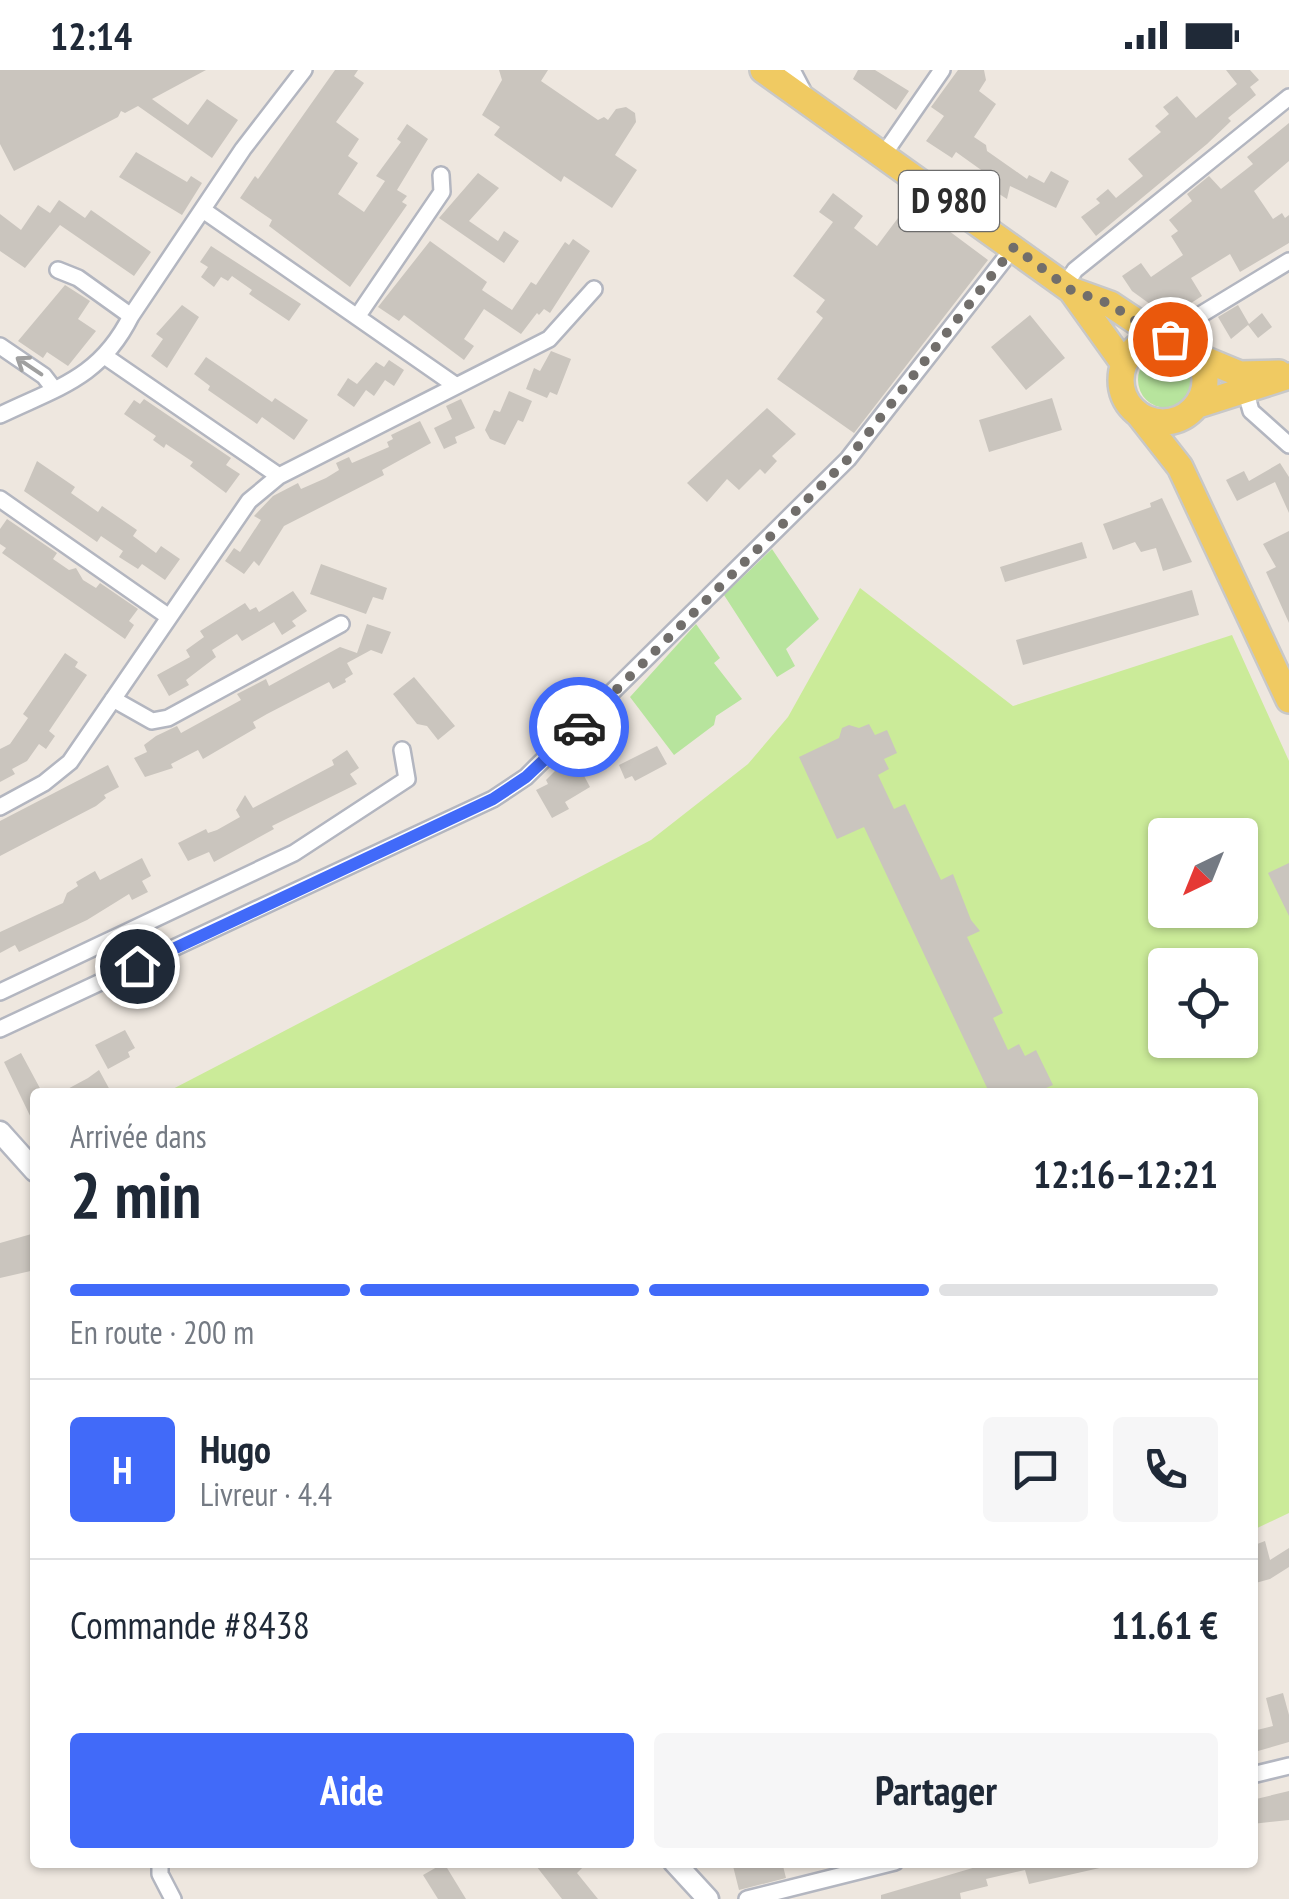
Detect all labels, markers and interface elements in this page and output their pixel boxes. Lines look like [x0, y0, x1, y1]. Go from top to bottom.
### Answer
text: 12:14 [50, 11, 132, 60]
road number: D 980 [899, 171, 999, 231]
pin [1128, 297, 1213, 382]
icon: bag [1143, 312, 1198, 367]
one-way arrow [15, 355, 43, 376]
courier [529, 677, 629, 777]
icon: car [552, 700, 607, 755]
north arrow [1148, 818, 1258, 928]
map controls [1148, 818, 1258, 1058]
pin [95, 924, 180, 1009]
icon: home [110, 939, 165, 994]
button: locate [1148, 948, 1258, 1058]
text: Arrivée dans [70, 1115, 207, 1157]
text: 12:16–12:21 [1033, 1149, 1218, 1198]
text: 2 min [70, 1152, 201, 1236]
text: En route · 200 m [70, 1311, 254, 1353]
button: chat [983, 1417, 1088, 1522]
button: phone [1113, 1417, 1218, 1522]
text: Hugo [200, 1424, 271, 1473]
text: H [112, 1445, 133, 1494]
text: Livreur · 4.4 [200, 1473, 332, 1515]
text: Commande #8438 [70, 1600, 310, 1649]
text: 11.61 € [1111, 1600, 1218, 1649]
button: Aide [70, 1733, 634, 1848]
button: Partager [654, 1733, 1218, 1848]

